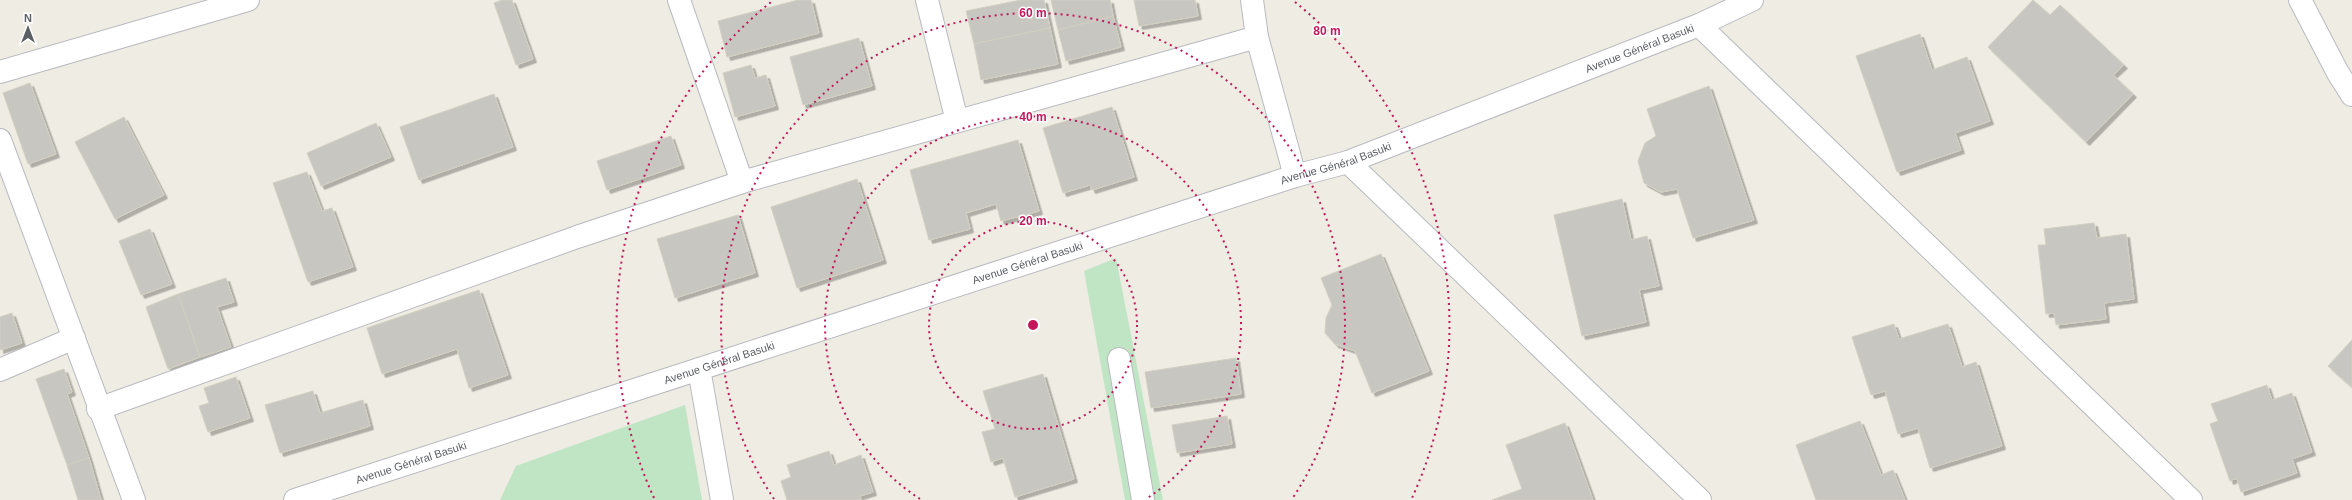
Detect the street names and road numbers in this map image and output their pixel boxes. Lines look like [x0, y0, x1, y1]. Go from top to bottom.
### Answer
street label: Avenue Général Basuki [1584, 22, 1696, 75]
street label: Avenue Général Basuki [1279, 140, 1393, 186]
street label: Avenue Général Basuki [971, 239, 1084, 286]
street label: Avenue Général Basuki [662, 339, 776, 386]
street label: Avenue Général Basuki [354, 439, 468, 486]

